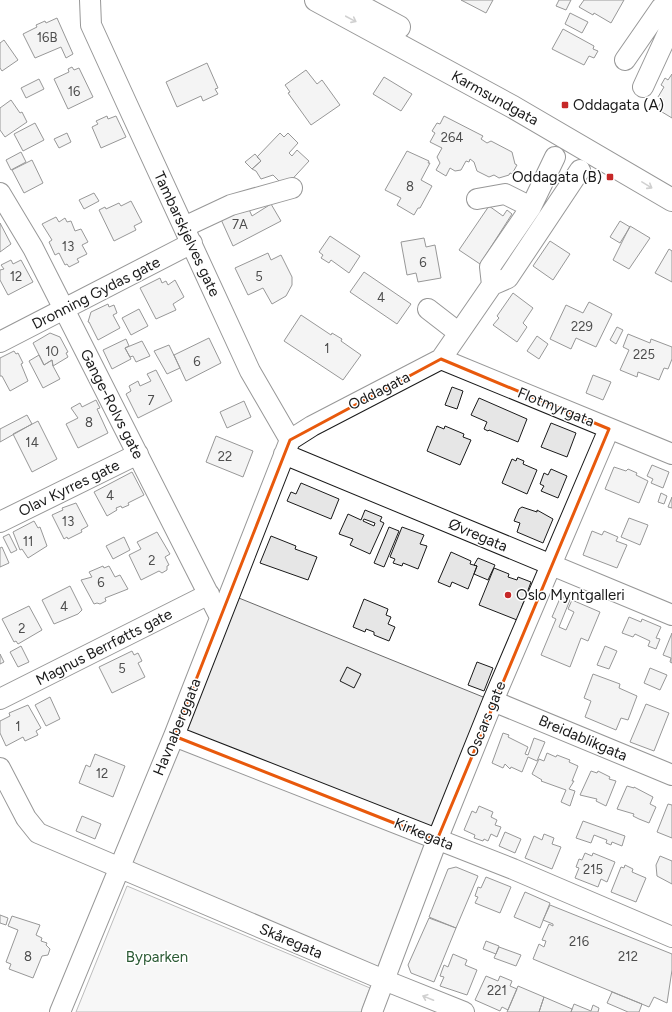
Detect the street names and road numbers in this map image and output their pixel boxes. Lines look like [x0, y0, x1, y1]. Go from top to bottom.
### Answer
street label: Karmsundgata [448, 67, 542, 129]
street label: Tambarskjelves gate [150, 169, 224, 299]
street label: Dronning Gydas gate [29, 253, 163, 333]
street label: Gange-Rolvs gate [77, 346, 147, 462]
street label: Oddagata [345, 368, 413, 414]
street label: Flotmyrgata [515, 383, 597, 431]
street label: Olav Kyrres gate [16, 456, 122, 520]
street label: Øvregata [446, 514, 510, 556]
street label: Magnus Berrføtts gate [33, 605, 175, 689]
street label: Havnaberggata [149, 676, 205, 778]
street label: Oscars gate [463, 678, 509, 760]
street label: Breidablikgata [536, 711, 630, 765]
street label: Kirkegata [392, 814, 456, 854]
street label: Skåregata [257, 920, 325, 962]

